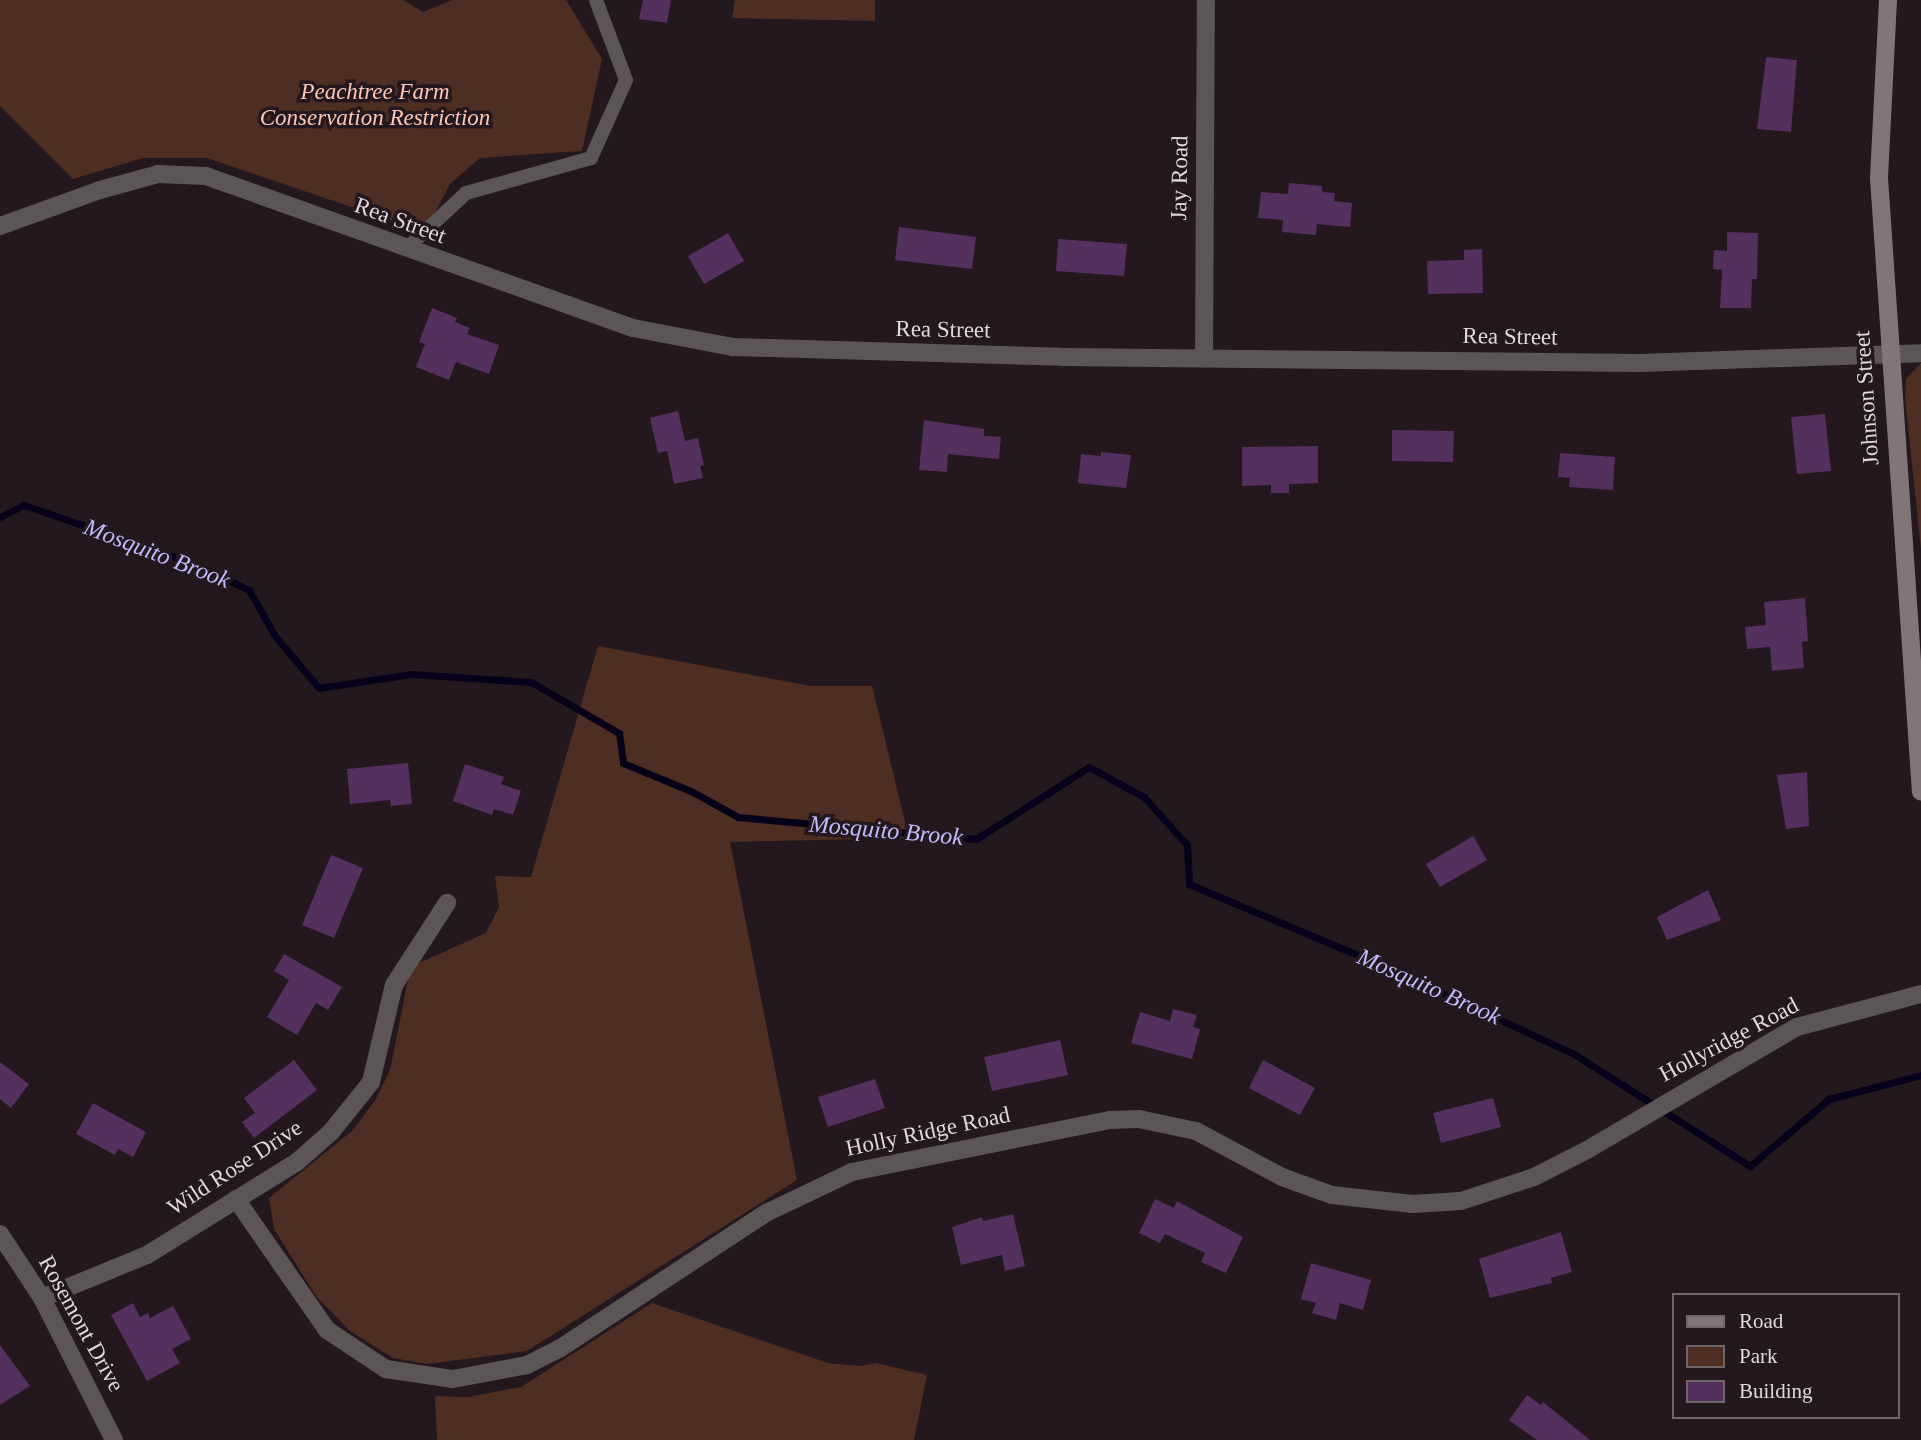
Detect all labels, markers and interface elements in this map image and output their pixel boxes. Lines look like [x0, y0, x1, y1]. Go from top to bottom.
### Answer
park label: Peachtree Farm Conservation Restriction [260, 78, 490, 132]
street label: Jay Road [1165, 135, 1195, 221]
street label: Rea Street [351, 192, 449, 250]
street label: Rea Street [895, 315, 991, 345]
street label: Rea Street [1462, 322, 1558, 352]
street label: Johnson Street [1849, 330, 1885, 466]
water label: Mosquito Brook [80, 513, 234, 595]
water label: Mosquito Brook [808, 810, 964, 852]
water label: Mosquito Brook [1353, 942, 1505, 1032]
street label: Hollyridge Road [1655, 992, 1803, 1088]
street label: Holly Ridge Road [843, 1101, 1013, 1163]
street label: Wild Rose Drive [163, 1114, 307, 1222]
street label: Rosemont Drive [32, 1251, 130, 1397]
legend [1672, 1293, 1900, 1419]
text: Road [1739, 1309, 1783, 1333]
text: Park [1739, 1344, 1778, 1368]
text: Building [1739, 1379, 1813, 1403]

